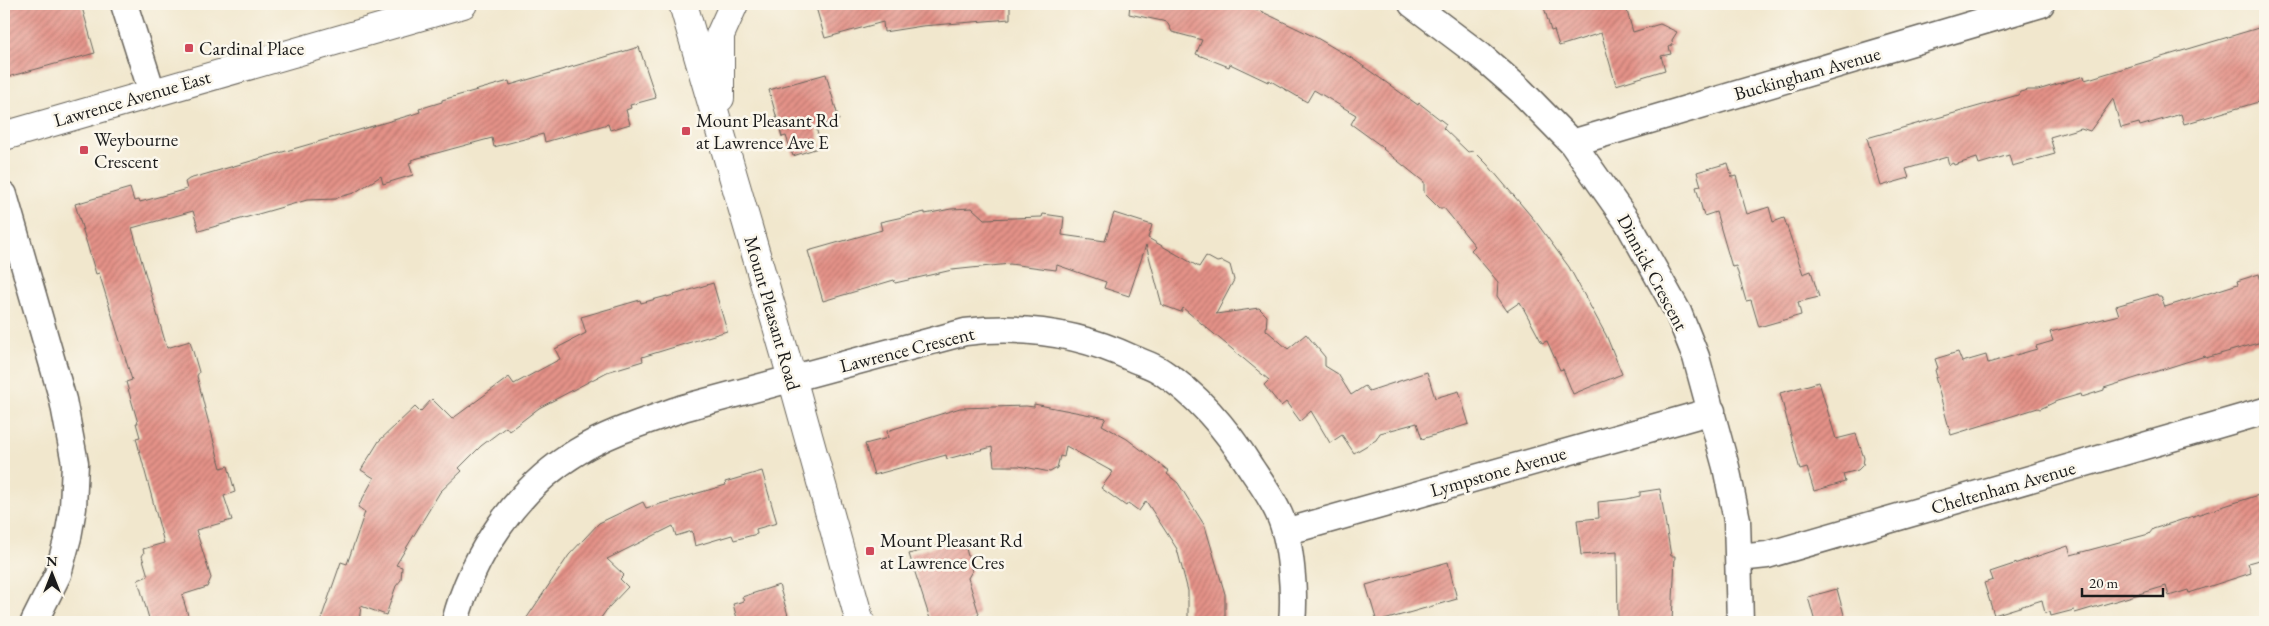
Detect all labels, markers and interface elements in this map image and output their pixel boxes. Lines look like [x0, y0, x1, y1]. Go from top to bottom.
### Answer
place label: Cardinal Place [199, 36, 304, 61]
street label: Buckingham Avenue [1731, 41, 1883, 106]
marker: Cardinal Place [183, 42, 195, 54]
street label: Lawrence Avenue East [51, 64, 213, 133]
place label: Mount Pleasant Rd at Lawrence Ave E [696, 108, 839, 155]
marker: Mount Pleasant Rd at Lawrence Ave E [680, 125, 692, 137]
place label: Weybourne Crescent [94, 127, 178, 174]
marker: Weybourne Crescent [78, 144, 90, 156]
street label: Dinnick Crescent [1611, 210, 1694, 335]
street label: Mount Pleasant Road [739, 233, 807, 394]
street label: Lawrence Crescent [837, 321, 977, 378]
street label: Lympstone Avenue [1427, 440, 1569, 503]
street label: Cheltenham Avenue [1928, 455, 2078, 520]
place label: Mount Pleasant Rd at Lawrence Cres [880, 528, 1023, 575]
marker: Mount Pleasant Rd at Lawrence Cres [864, 545, 876, 557]
north arrow [28, 548, 78, 598]
text: N [46, 552, 58, 570]
scale bar [2082, 566, 2163, 598]
text: 20 m [2089, 573, 2118, 592]

